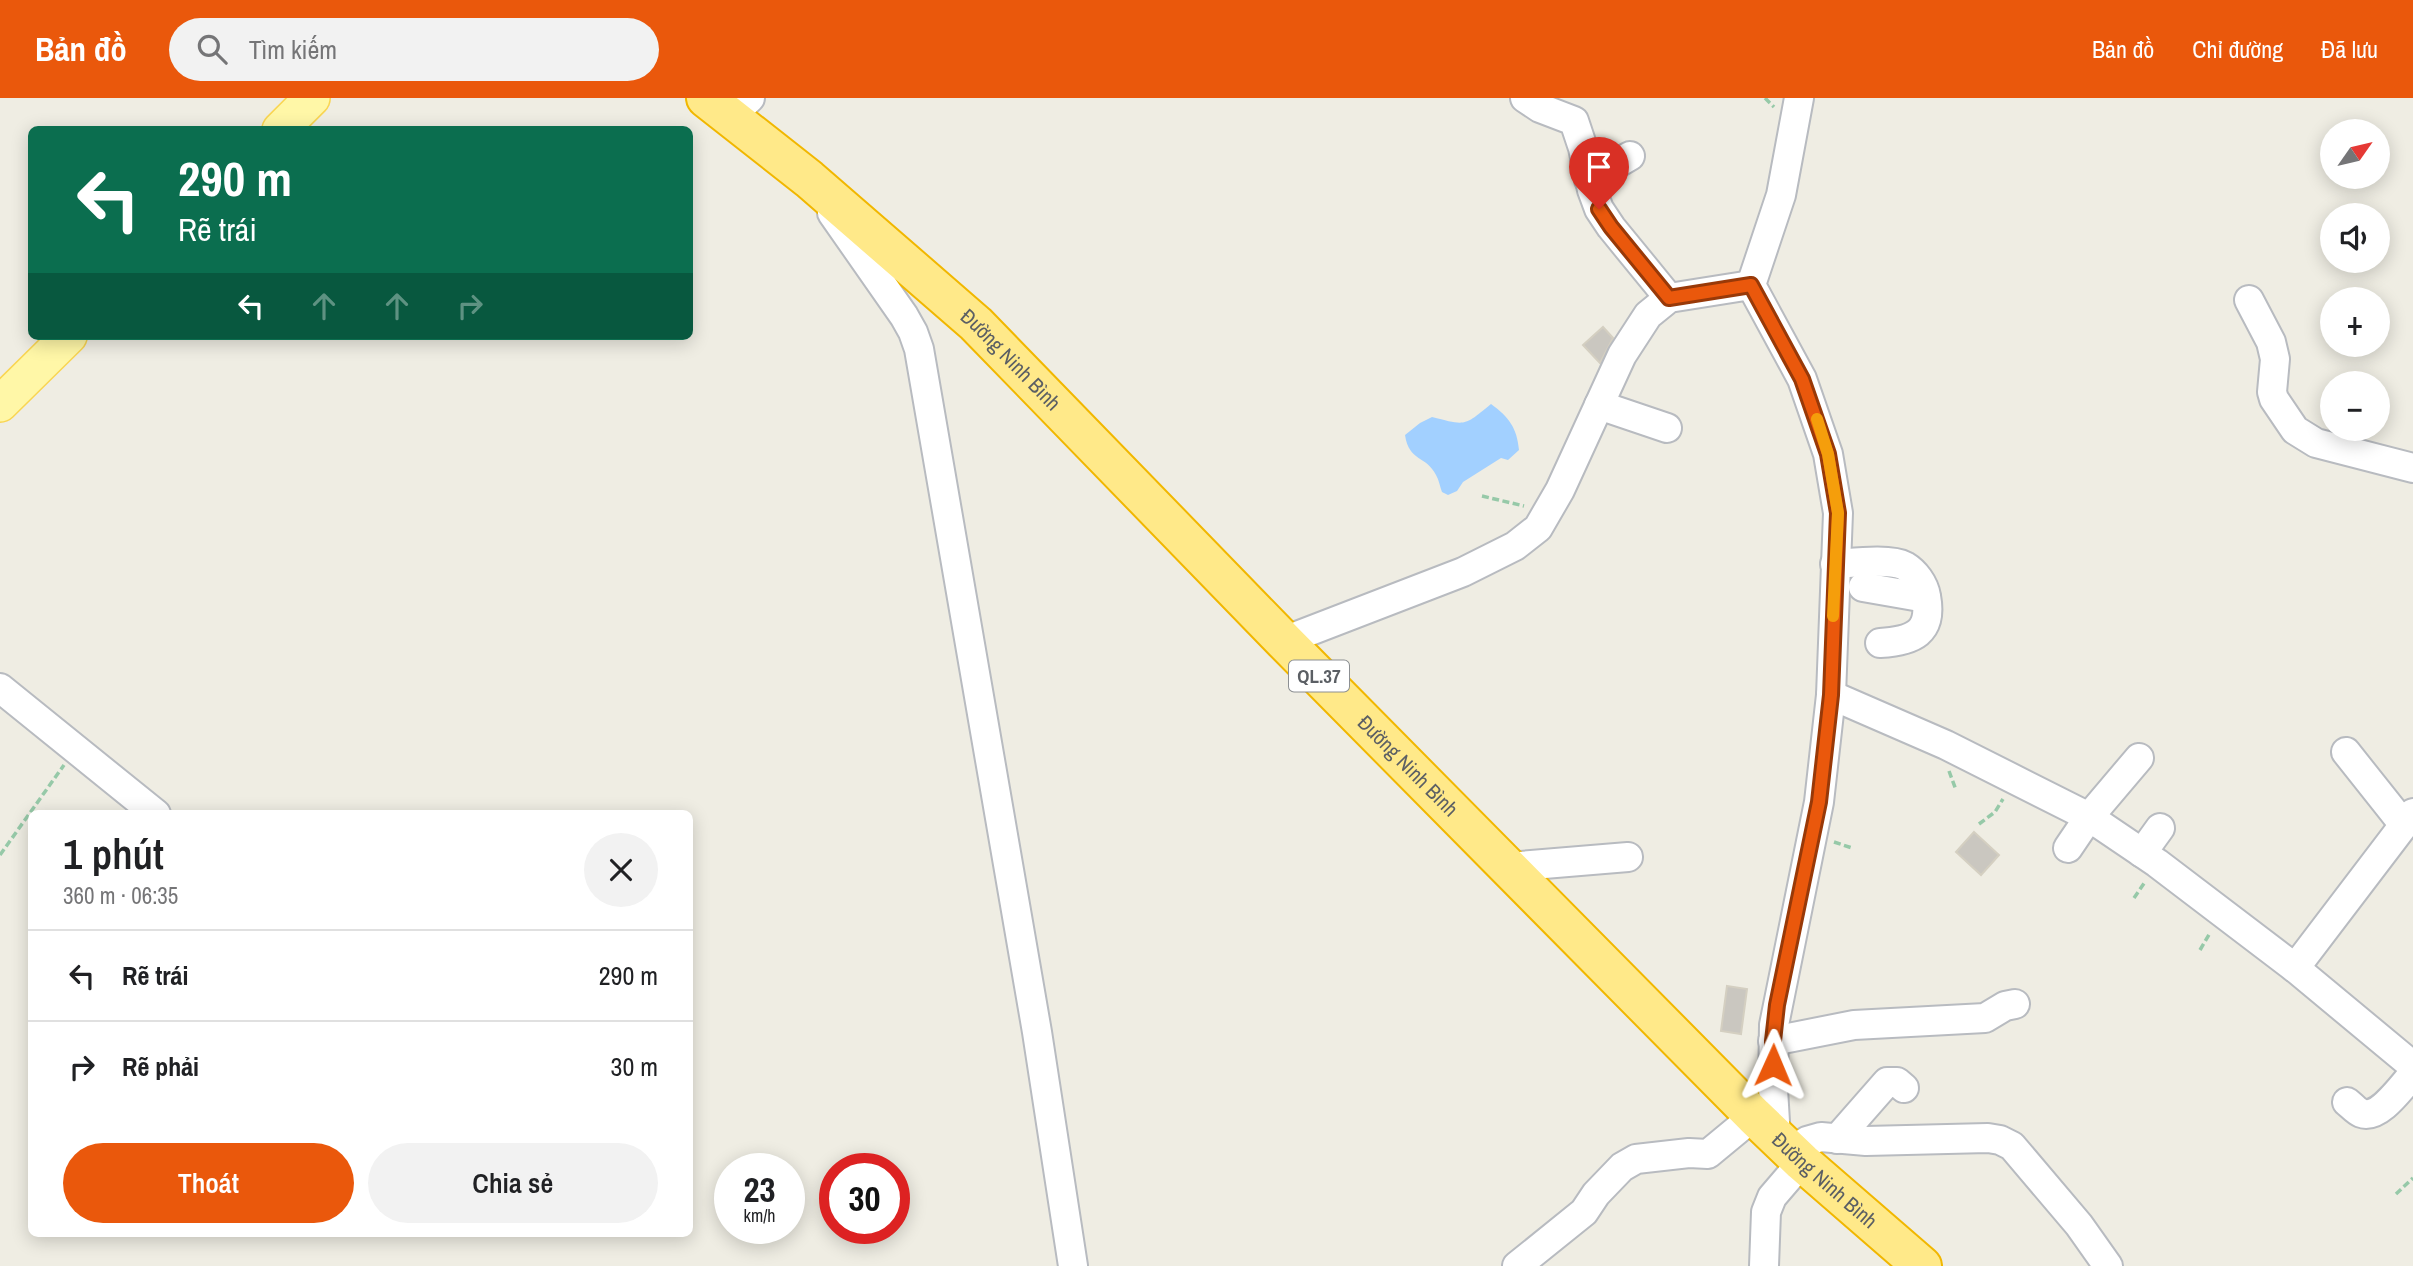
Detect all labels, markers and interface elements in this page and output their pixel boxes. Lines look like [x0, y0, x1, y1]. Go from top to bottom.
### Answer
search box [169, 18, 659, 81]
text: Bản đồ [35, 27, 127, 71]
icon: search [193, 30, 231, 68]
text: Tìm kiếm [249, 32, 337, 67]
text: Bản đồ [2092, 33, 2154, 65]
text: Chỉ đường [2192, 33, 2283, 65]
text: Đã lưu [2321, 33, 2378, 65]
north arrow [2320, 119, 2390, 189]
map controls [2320, 119, 2390, 441]
pin [1569, 137, 1629, 209]
text: 290 m [178, 145, 292, 211]
icon: arrive [1580, 148, 1618, 186]
icon: left [63, 154, 154, 245]
button: sound [2320, 203, 2390, 273]
text: Rẽ trái [178, 208, 257, 251]
icon: left [232, 287, 270, 325]
icon: ahead [305, 287, 343, 325]
icon: ahead [378, 287, 416, 325]
icon: right [451, 287, 489, 325]
button: + [2320, 287, 2390, 357]
street label: Đường Ninh Bình [955, 302, 1068, 417]
button: − [2320, 371, 2390, 441]
road number: QL.37 [1289, 660, 1349, 692]
street label: Đường Ninh Bình [1351, 708, 1465, 823]
text: 1 phút [63, 826, 164, 882]
button: close [584, 833, 658, 907]
text: 360 m · 06:35 [63, 880, 178, 911]
icon: left [63, 957, 101, 995]
text: Rẽ trái [122, 958, 188, 993]
text: 290 m [599, 958, 658, 993]
position arrow [1736, 1028, 1810, 1102]
icon: right [63, 1048, 101, 1086]
text: Rẽ phải [122, 1049, 199, 1084]
text: 30 m [611, 1049, 658, 1084]
street label: Đường Ninh Bình [1766, 1126, 1884, 1235]
button: Thoát [63, 1143, 354, 1223]
button: Chia sẻ [368, 1143, 658, 1223]
speed limit sign: 30 [819, 1153, 910, 1244]
text: 23 [744, 1166, 775, 1213]
text: km/h [744, 1203, 776, 1228]

